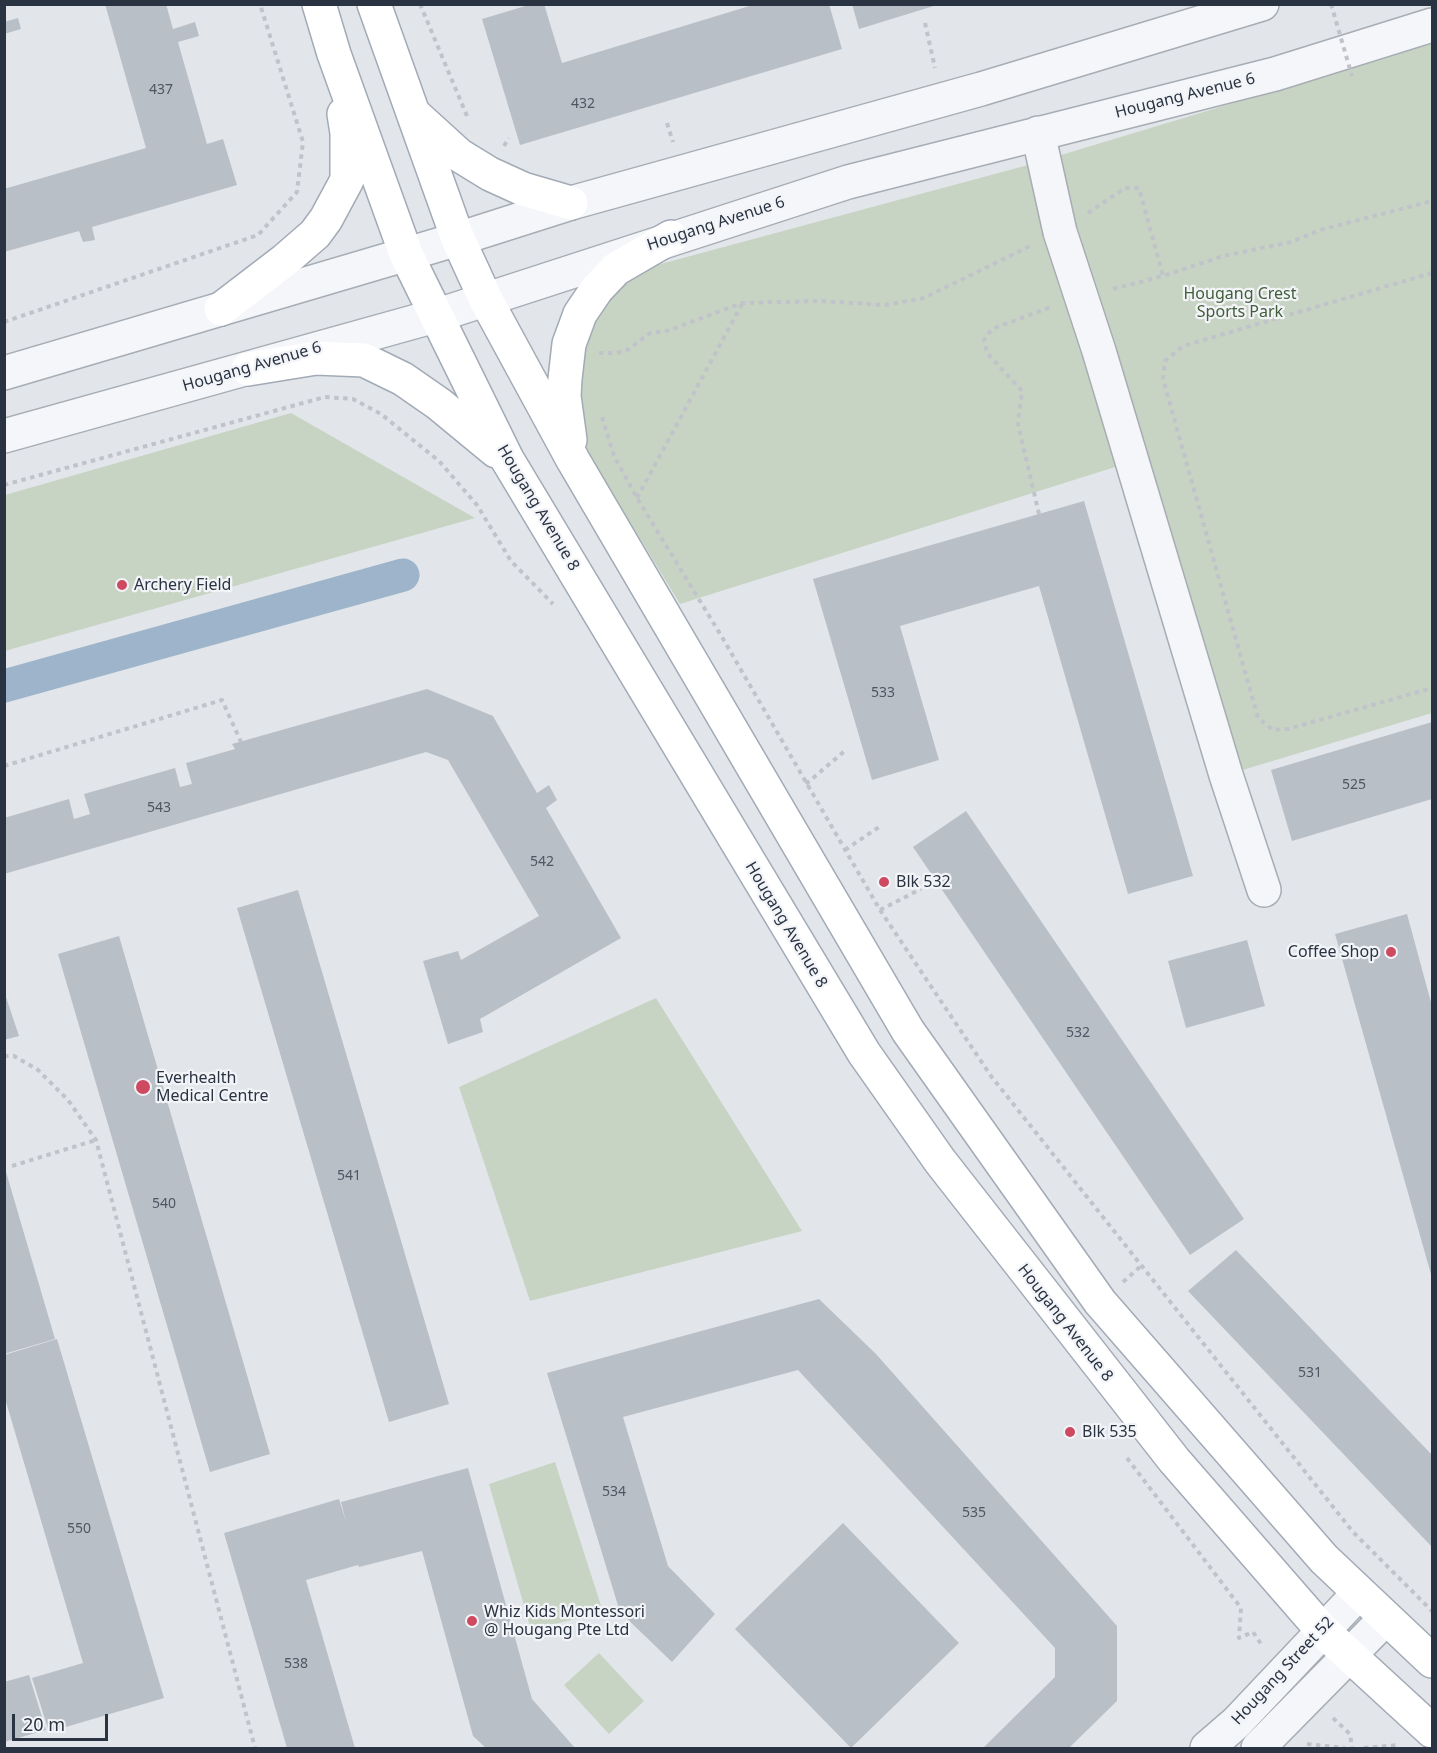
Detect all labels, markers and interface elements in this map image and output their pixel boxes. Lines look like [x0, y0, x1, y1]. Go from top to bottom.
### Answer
street label: Hougang Avenue 6 [1113, 69, 1257, 123]
house number: 437 [149, 82, 173, 98]
house number: 432 [571, 96, 595, 112]
street label: Hougang Avenue 6 [645, 193, 787, 255]
park label: Hougang Crest Sports Park [1184, 284, 1296, 322]
street label: Hougang Avenue 6 [180, 338, 324, 396]
street label: Hougang Avenue 8 [493, 442, 583, 574]
place label: Archery Field [134, 575, 231, 595]
marker: Archery Field [115, 578, 129, 592]
house number: 533 [871, 685, 895, 701]
house number: 525 [1342, 777, 1366, 793]
house number: 543 [147, 800, 171, 816]
house number: 542 [530, 854, 554, 870]
street label: Hougang Avenue 8 [741, 859, 831, 991]
place label: Blk 532 [896, 872, 951, 892]
marker: Blk 532 [877, 875, 891, 889]
place label: Coffee Shop [1288, 942, 1379, 962]
marker: Coffee Shop [1384, 945, 1398, 959]
house number: 532 [1066, 1025, 1090, 1041]
place label: Everhealth Medical Centre [156, 1068, 269, 1106]
marker: Everhealth Medical Centre [134, 1078, 152, 1096]
house number: 541 [337, 1168, 361, 1184]
house number: 540 [152, 1196, 176, 1212]
street label: Hougang Avenue 8 [1013, 1261, 1117, 1385]
house number: 531 [1298, 1365, 1322, 1381]
place label: Blk 535 [1082, 1422, 1137, 1442]
marker: Blk 535 [1063, 1425, 1077, 1439]
house number: 534 [602, 1484, 626, 1500]
house number: 535 [962, 1505, 986, 1521]
house number: 550 [67, 1521, 91, 1537]
place label: Whiz Kids Montessori @ Hougang Pte Ltd [484, 1602, 645, 1640]
street label: Hougang Street 52 [1228, 1613, 1338, 1729]
marker: Whiz Kids Montessori @ Hougang Pte Ltd [465, 1614, 479, 1628]
house number: 538 [284, 1656, 308, 1672]
scale bar [15, 1702, 111, 1740]
text: 20 m [23, 1712, 65, 1736]

